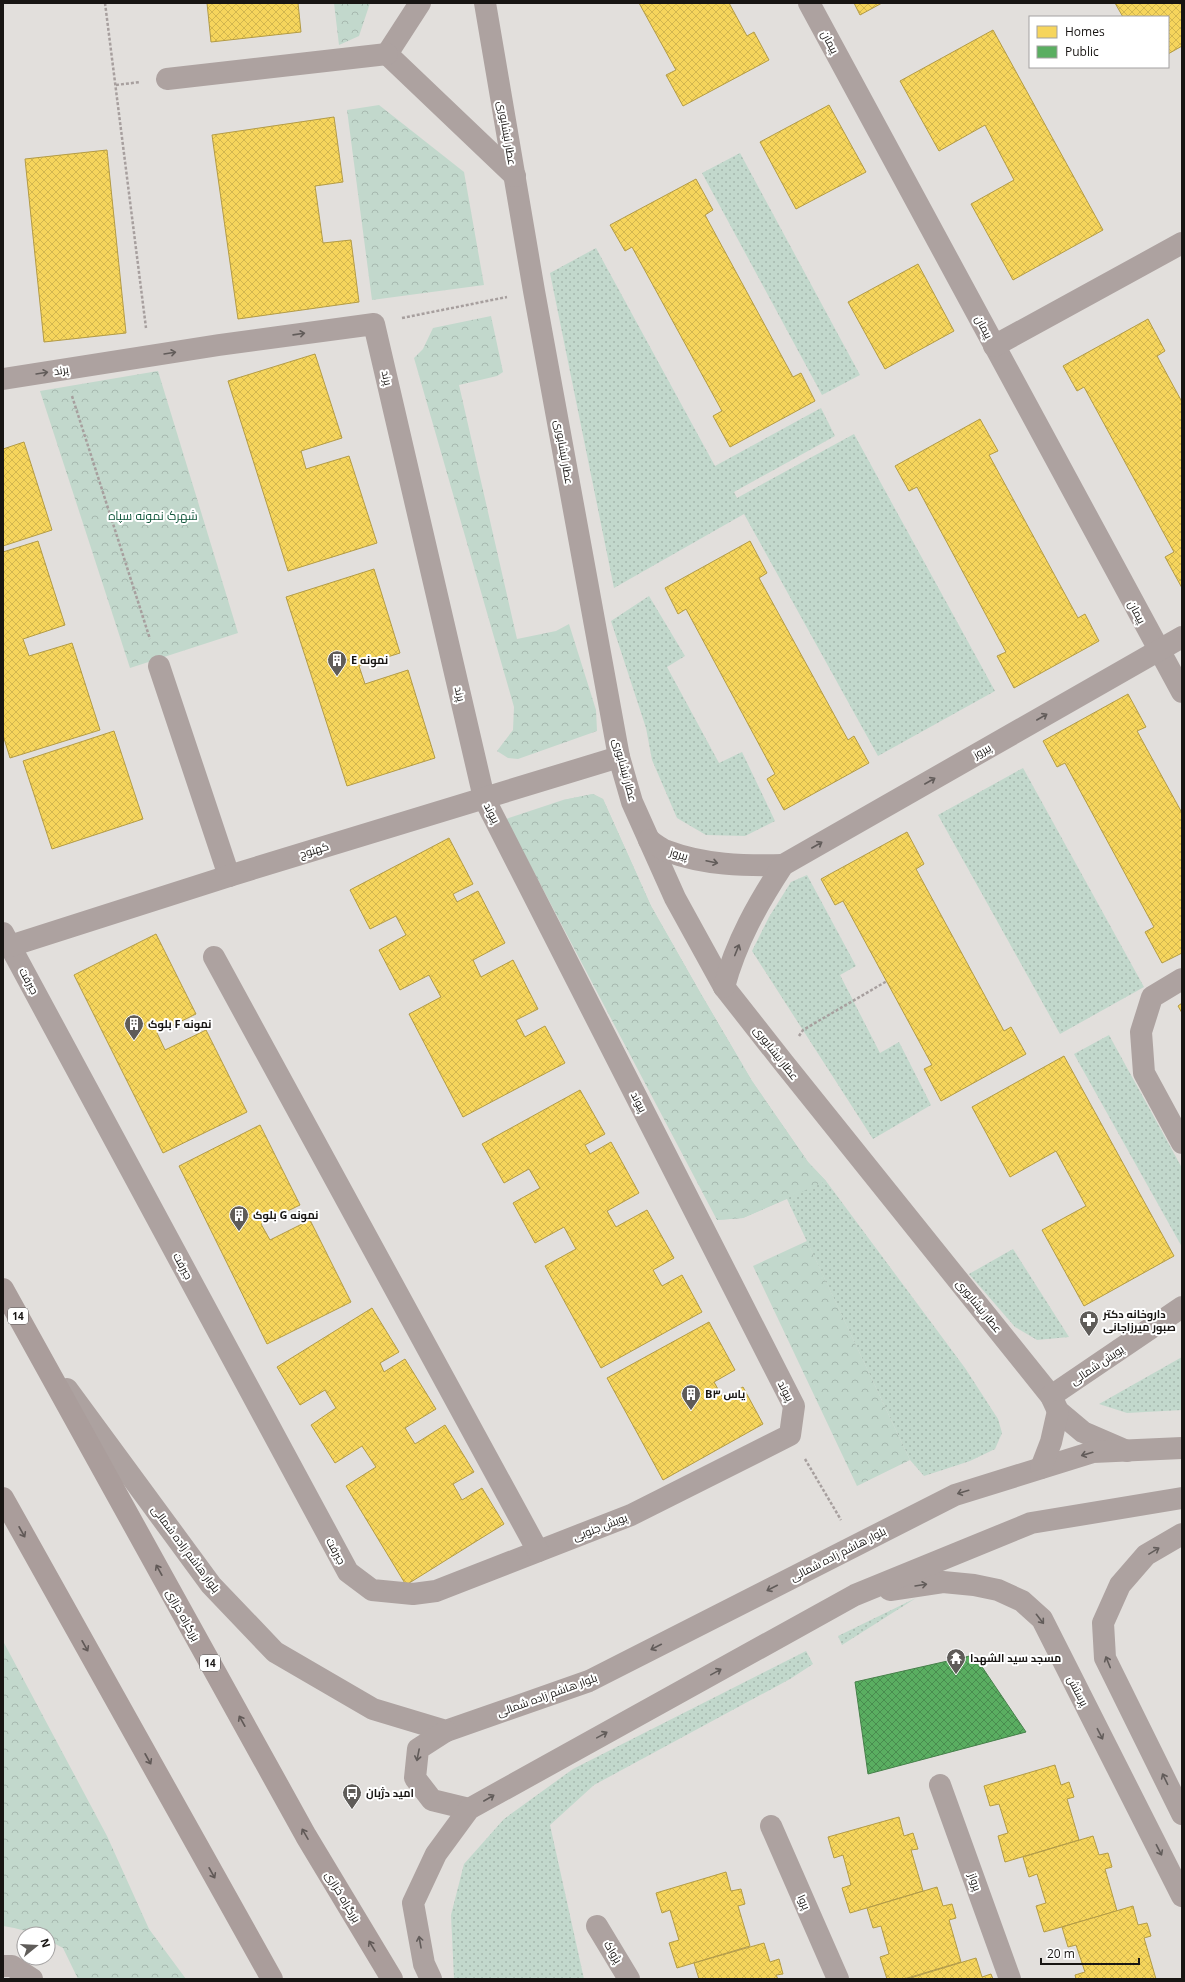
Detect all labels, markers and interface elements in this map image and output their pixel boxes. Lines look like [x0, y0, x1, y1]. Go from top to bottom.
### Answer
legend [1029, 16, 1169, 68]
text: Homes [1065, 23, 1105, 40]
street label: پیمان [818, 28, 843, 56]
text: Public [1065, 43, 1099, 60]
street label: عطار نیشابوری [494, 100, 520, 166]
street label: پیمان [972, 313, 997, 341]
one-way arrow [292, 330, 305, 338]
one-way arrow [163, 349, 176, 357]
street label: پرند [52, 361, 70, 378]
one-way arrow [35, 369, 48, 377]
street label: پرند [378, 369, 397, 387]
street label: عطار نیشابوری [551, 419, 577, 485]
district label: شهرک نمونه سپاه [108, 507, 198, 524]
street label: پیمان [1125, 598, 1150, 626]
building icon: E نمونه [326, 649, 348, 677]
place label: E نمونه [351, 652, 388, 668]
street label: پرند [451, 685, 470, 703]
one-way arrow [1036, 712, 1048, 720]
street label: عطار نیشابوری [610, 737, 641, 803]
street label: پیروز [969, 739, 994, 762]
one-way arrow [923, 777, 935, 784]
street label: پیوند [481, 800, 504, 826]
street label: كهنوج [297, 838, 331, 862]
one-way arrow [811, 841, 823, 849]
street label: پیروز [667, 844, 690, 863]
one-way arrow [705, 859, 718, 867]
one-way arrow [733, 944, 741, 956]
street label: جيرفت [16, 965, 43, 997]
building icon: بلوک F نمونه [123, 1013, 145, 1041]
place label: بلوک F نمونه [148, 1016, 212, 1032]
street label: عطار نیشابوری [751, 1023, 802, 1083]
street label: پیوند [628, 1089, 651, 1115]
building icon: بلوک G نمونه [228, 1204, 250, 1232]
place label: بلوک G نمونه [253, 1207, 318, 1223]
street label: جيرفت [170, 1250, 197, 1282]
street label: عطار نیشابوری [953, 1276, 1006, 1336]
place label: داروخانه دکتر صبور میرزاجانی [1102, 1306, 1176, 1335]
road number: 14 [8, 1308, 28, 1324]
pharmacy icon: داروخانه دکتر صبور میرزاجانی [1078, 1309, 1100, 1337]
street label: پویش شمالی [1067, 1341, 1126, 1388]
street label: پیوند [775, 1378, 798, 1404]
building icon: B۳ یاس [680, 1383, 702, 1411]
place label: B۳ یاس [705, 1386, 745, 1401]
one-way arrow [1081, 1451, 1094, 1458]
one-way arrow [957, 1489, 970, 1496]
street label: بلوار هاشم زاده شمالی [148, 1502, 224, 1596]
street label: پویش جنوبی [570, 1509, 629, 1544]
street label: بلوار هاشم زاده شمالی [787, 1523, 889, 1585]
one-way arrow [19, 1526, 26, 1538]
street label: جيرفت [323, 1535, 350, 1567]
one-way arrow [1148, 1547, 1159, 1555]
one-way arrow [154, 1564, 162, 1576]
one-way arrow [914, 1581, 927, 1589]
one-way arrow [766, 1585, 778, 1592]
street label: بزرگراه خرازی [163, 1586, 204, 1643]
one-way arrow [1036, 1614, 1044, 1625]
one-way arrow [82, 1639, 90, 1651]
one-way arrow [650, 1644, 662, 1651]
temple icon: مسجد سید الشهدا [945, 1647, 967, 1675]
place label: مسجد سید الشهدا [970, 1650, 1061, 1666]
road number: 14 [200, 1655, 220, 1671]
one-way arrow [1103, 1657, 1111, 1669]
one-way arrow [710, 1667, 722, 1675]
street label: بلوار هاشم زاده شمالی [495, 1669, 599, 1721]
street label: پرستش [1064, 1673, 1092, 1709]
one-way arrow [238, 1715, 246, 1727]
one-way arrow [1097, 1728, 1104, 1740]
one-way arrow [596, 1730, 608, 1738]
one-way arrow [414, 1749, 422, 1762]
one-way arrow [145, 1753, 153, 1765]
one-way arrow [1161, 1773, 1168, 1785]
bus stop icon: امید دژبان [341, 1782, 363, 1810]
place label: امید دژبان [366, 1785, 414, 1800]
one-way arrow [483, 1793, 495, 1801]
one-way arrow [301, 1828, 309, 1840]
one-way arrow [1156, 1844, 1163, 1856]
one-way arrow [208, 1867, 216, 1879]
street label: بزرگراه خرازی [322, 1868, 365, 1925]
street label: پرواز [965, 1870, 986, 1893]
street label: پروا [795, 1892, 814, 1912]
north arrow [16, 1926, 56, 1966]
text: N [37, 1936, 55, 1949]
one-way arrow [416, 1936, 424, 1949]
street label: پژواک [601, 1938, 626, 1966]
one-way arrow [368, 1940, 376, 1952]
scale bar [1041, 1940, 1139, 1966]
text: 20 m [1047, 1945, 1075, 1962]

